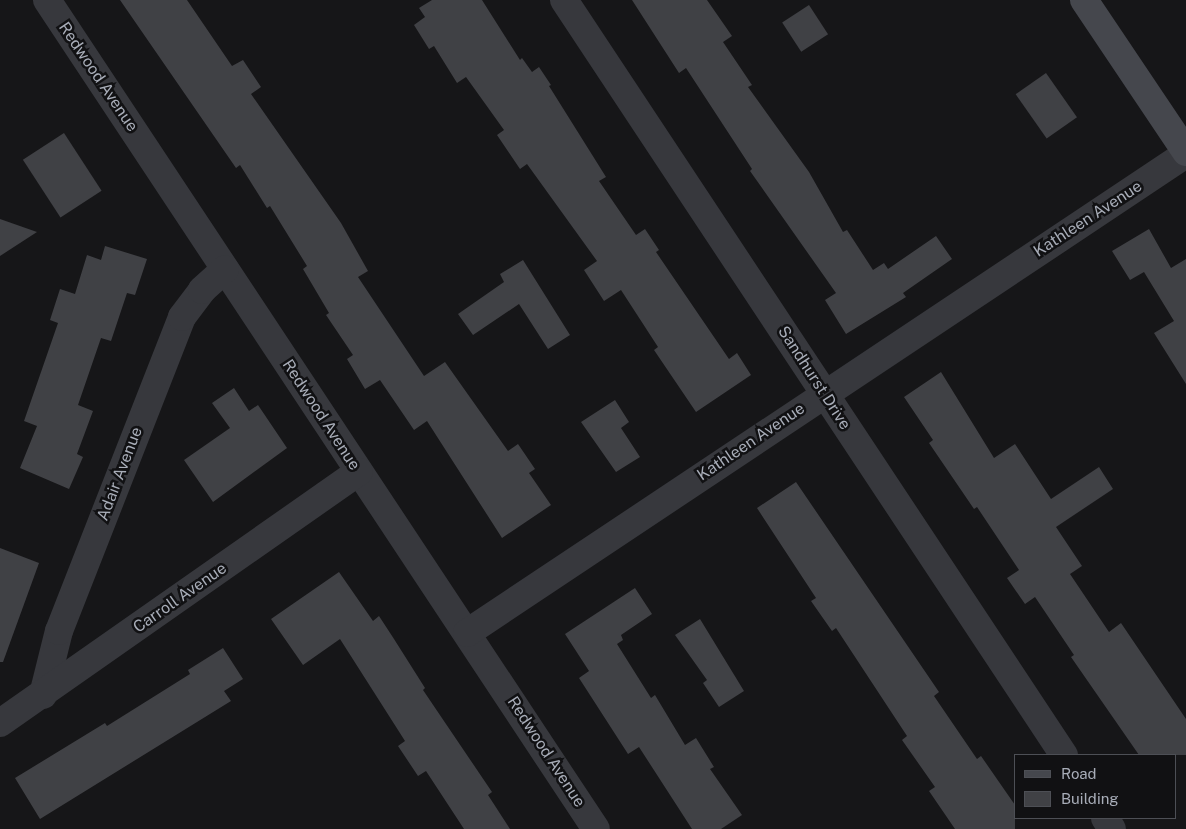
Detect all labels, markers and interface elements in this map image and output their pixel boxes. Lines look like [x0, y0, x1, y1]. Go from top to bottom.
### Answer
street label: Redwood Avenue [54, 19, 142, 135]
street label: Kathleen Avenue [1030, 177, 1146, 261]
street label: Sandhurst Drive [773, 323, 855, 433]
street label: Redwood Avenue [278, 356, 364, 474]
street label: Kathleen Avenue [694, 399, 808, 485]
street label: Adair Avenue [93, 424, 147, 524]
street label: Carroll Avenue [130, 559, 230, 637]
street label: Redwood Avenue [503, 693, 589, 811]
legend [1014, 754, 1176, 819]
text: Road [1061, 765, 1097, 782]
text: Building [1061, 790, 1119, 807]

